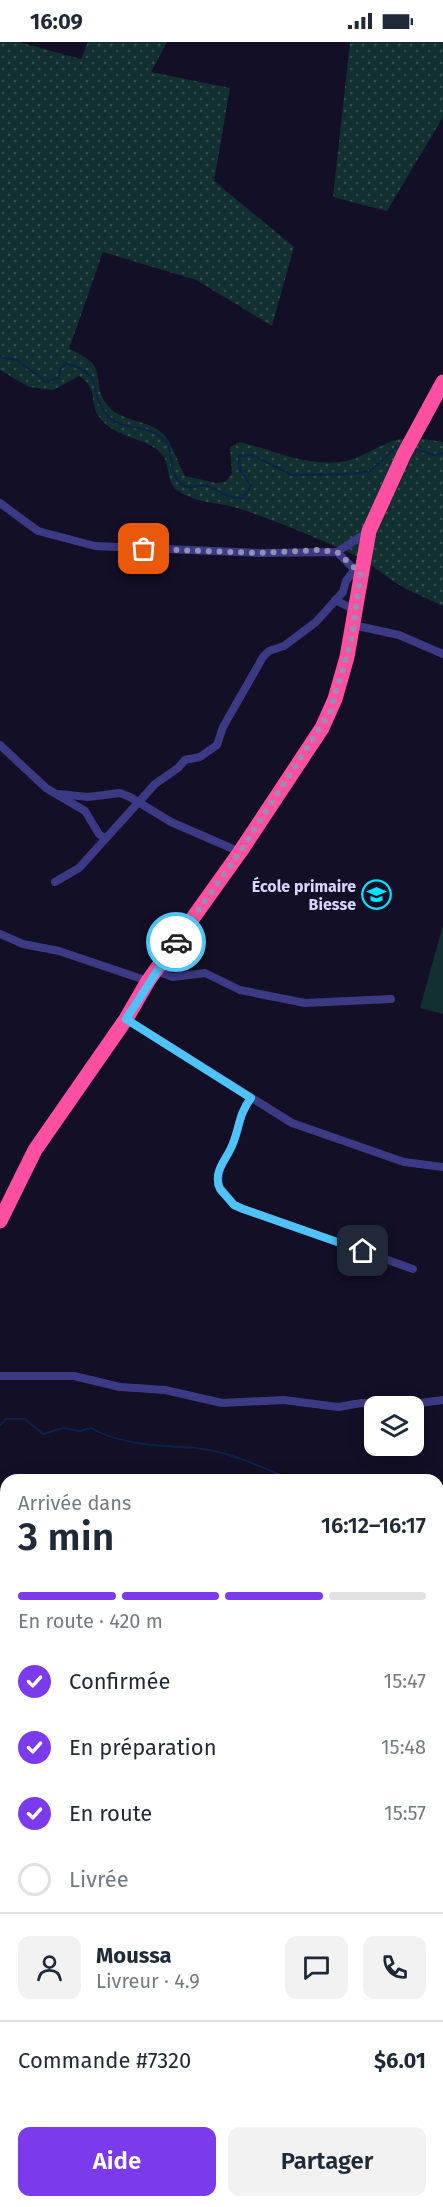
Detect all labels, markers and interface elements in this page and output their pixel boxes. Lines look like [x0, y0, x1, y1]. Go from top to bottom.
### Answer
text: 16:09 [30, 8, 83, 35]
pin [118, 523, 169, 574]
icon: bag [127, 532, 160, 565]
place label: École primaire Biesse [252, 876, 356, 914]
school or university icon: École primaire Biesse [361, 879, 393, 911]
courier [146, 912, 206, 972]
icon: car [160, 926, 193, 959]
pin [337, 1225, 388, 1276]
icon: home [346, 1234, 379, 1267]
map controls [364, 1396, 424, 1456]
button: layers [364, 1396, 424, 1456]
text: Arrivée dans [18, 1491, 131, 1515]
text: 16:12–16:17 [321, 1512, 426, 1539]
text: 3 min [18, 1514, 114, 1560]
text: En route · 420 m [18, 1609, 163, 1633]
icon: check [18, 1665, 51, 1698]
text: Confirmée [69, 1668, 171, 1695]
text: 15:47 [384, 1669, 426, 1693]
icon: check [18, 1731, 51, 1764]
text: En préparation [69, 1734, 217, 1761]
text: 15:48 [381, 1735, 426, 1759]
icon: check [18, 1797, 51, 1830]
text: En route [69, 1800, 152, 1827]
text: 15:57 [384, 1801, 426, 1825]
text: Livrée [69, 1866, 129, 1893]
button: person [18, 1936, 81, 1999]
button: chat [285, 1936, 348, 1999]
button: phone [363, 1936, 426, 1999]
text: Moussa [96, 1942, 172, 1969]
text: Livreur · 4.9 [96, 1969, 200, 1993]
text: Commande #7320 [18, 2047, 191, 2074]
text: $6.01 [374, 2047, 426, 2074]
button: Aide [18, 2127, 216, 2196]
button: Partager [228, 2127, 426, 2196]

